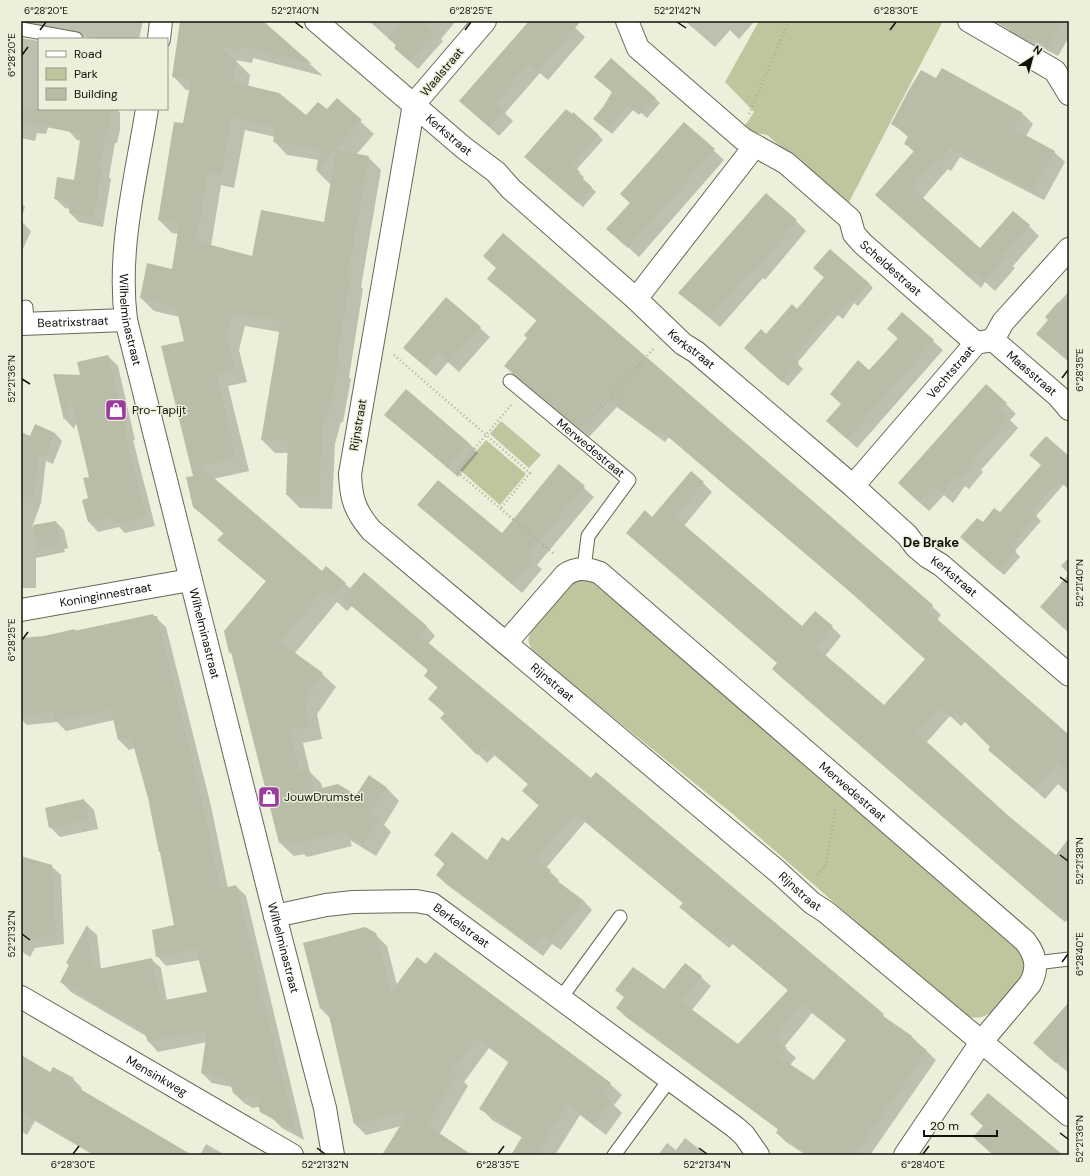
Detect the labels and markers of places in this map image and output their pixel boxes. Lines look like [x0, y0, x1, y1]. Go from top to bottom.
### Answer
shop icon: Pro-Tapijt [103, 397, 129, 423]
place label: Pro-Tapijt [132, 402, 187, 418]
shop icon: JouwDrumstel [256, 784, 282, 810]
place label: JouwDrumstel [284, 789, 363, 805]

